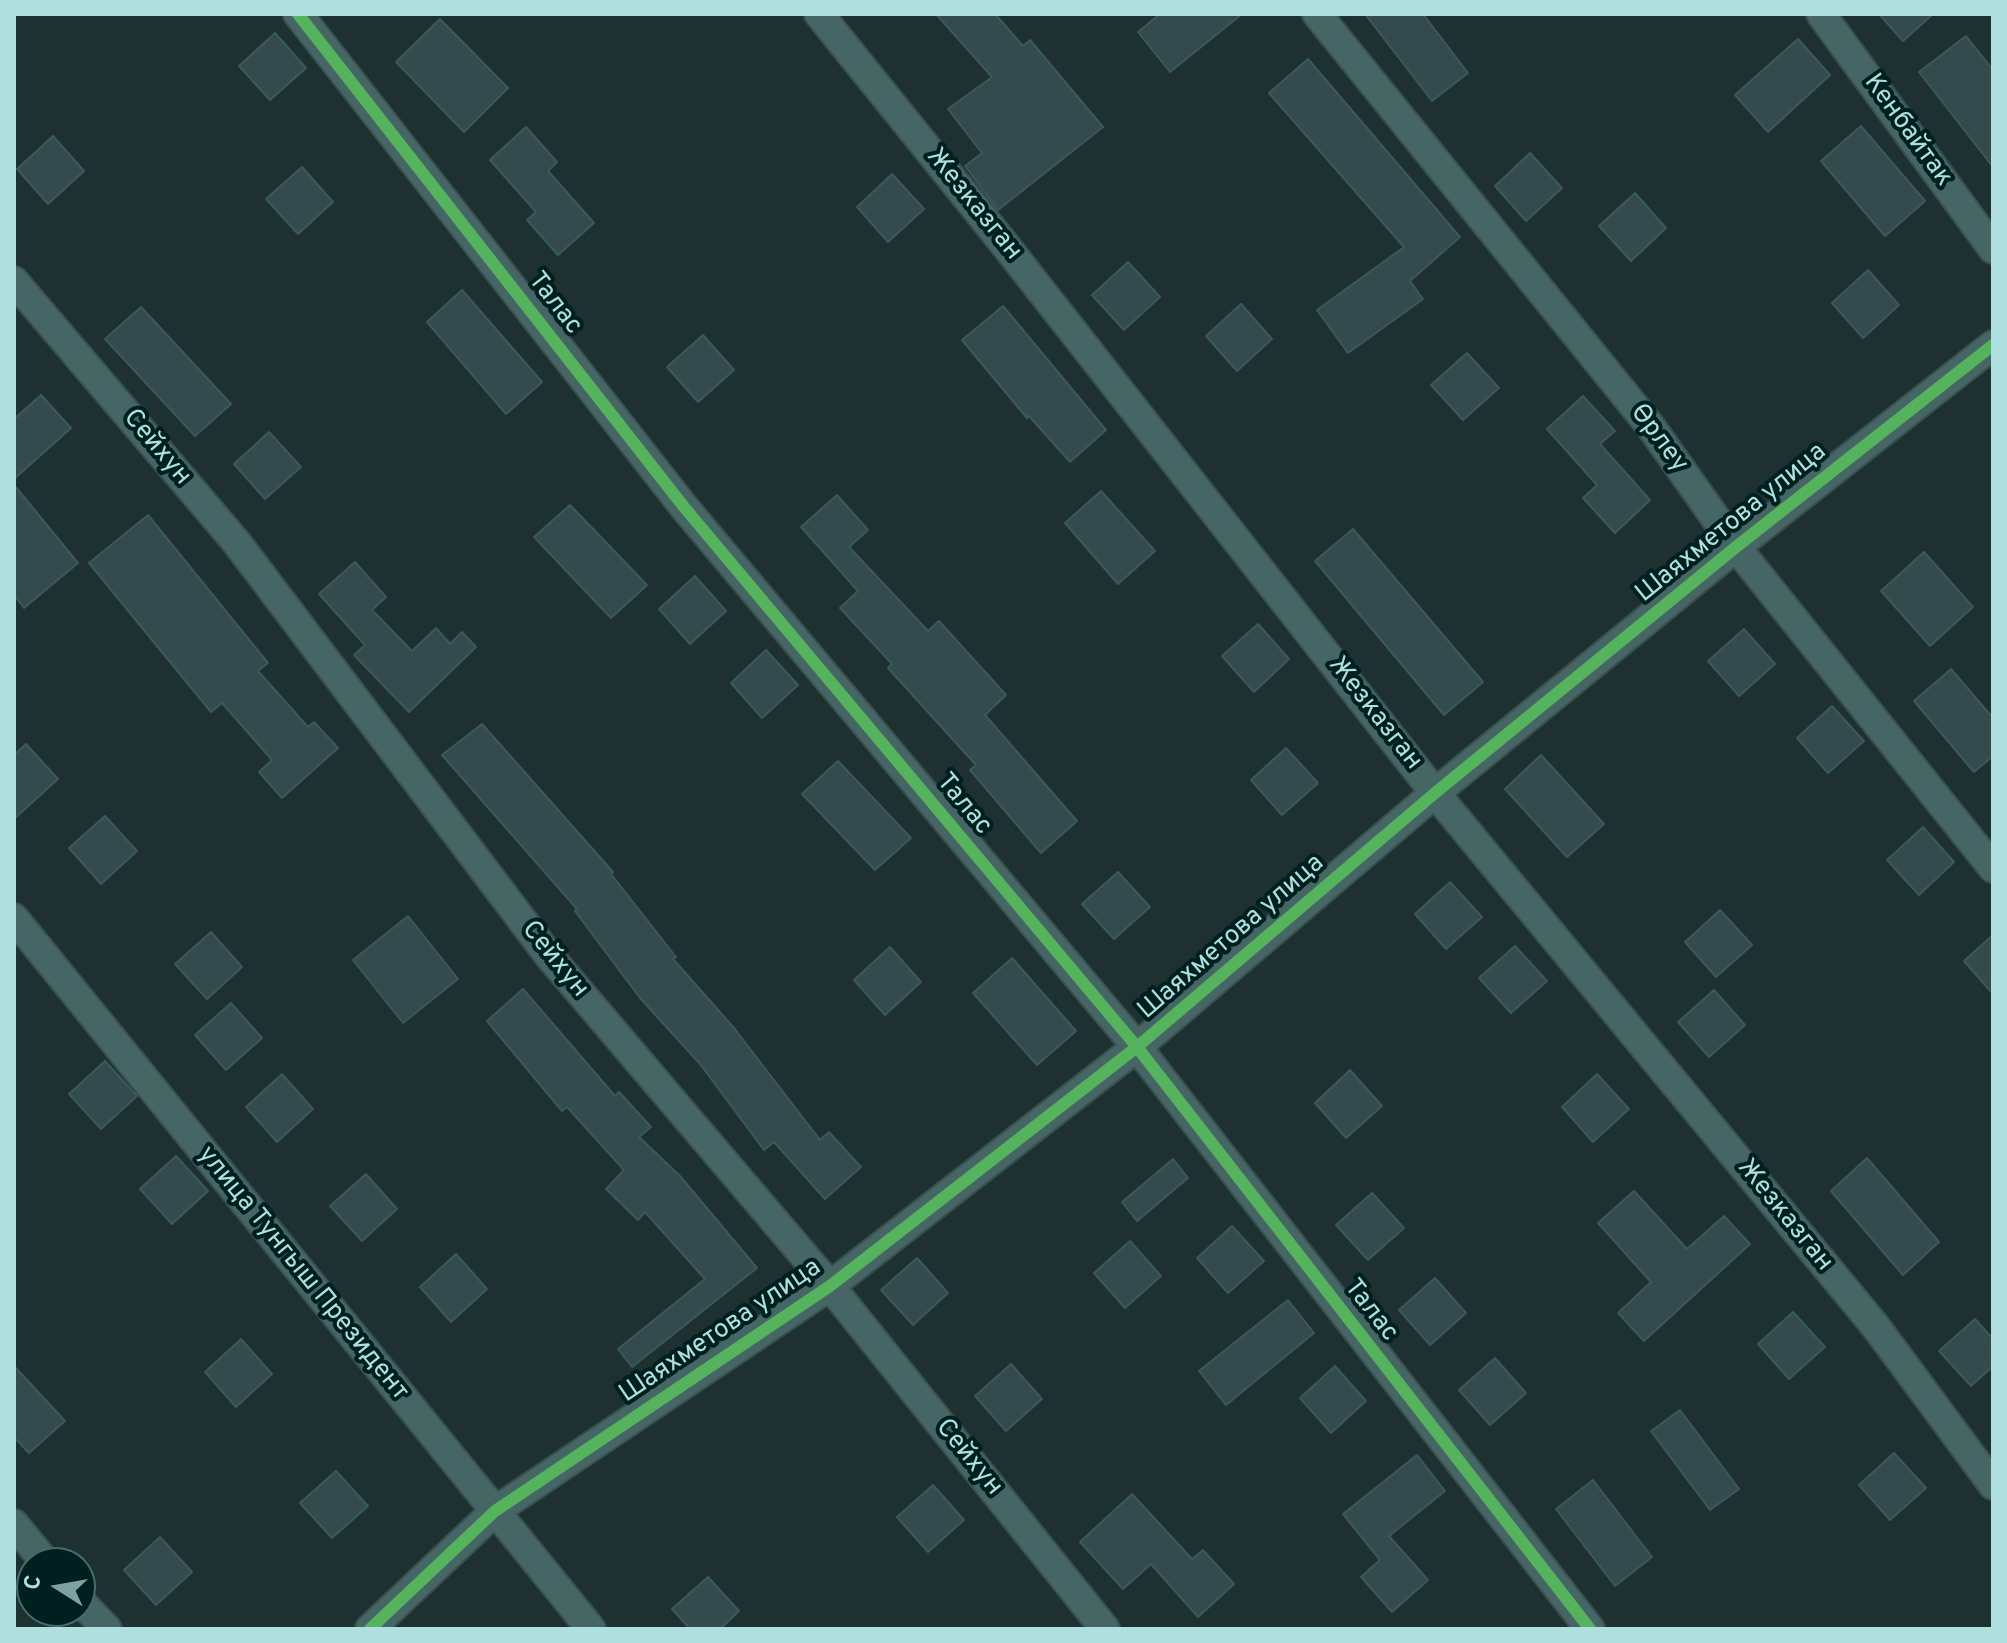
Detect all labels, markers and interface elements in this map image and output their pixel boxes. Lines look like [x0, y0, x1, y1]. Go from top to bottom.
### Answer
street label: Кенбайтак [1856, 69, 1958, 193]
street label: Жезказган [918, 143, 1028, 267]
street label: Талас [520, 267, 588, 341]
street label: Өрлеу [1622, 399, 1694, 479]
street label: Сейхун [115, 404, 197, 492]
street label: Шаяхметова улица [1630, 438, 1834, 610]
street label: Жезказган [1320, 651, 1428, 777]
street label: Талас [928, 768, 998, 842]
street label: Шаяхметова улица [1133, 849, 1331, 1027]
street label: Сейхун [514, 915, 594, 1005]
street label: улица Тунгыш Президент [190, 1141, 414, 1407]
street label: Жезказган [1729, 1154, 1839, 1278]
street label: Шаяхметова улица [614, 1253, 828, 1411]
street label: Талас [1336, 1274, 1404, 1348]
street label: Сейхун [928, 1413, 1008, 1503]
north arrow [16, 1547, 96, 1627]
text: С [19, 1573, 49, 1592]

